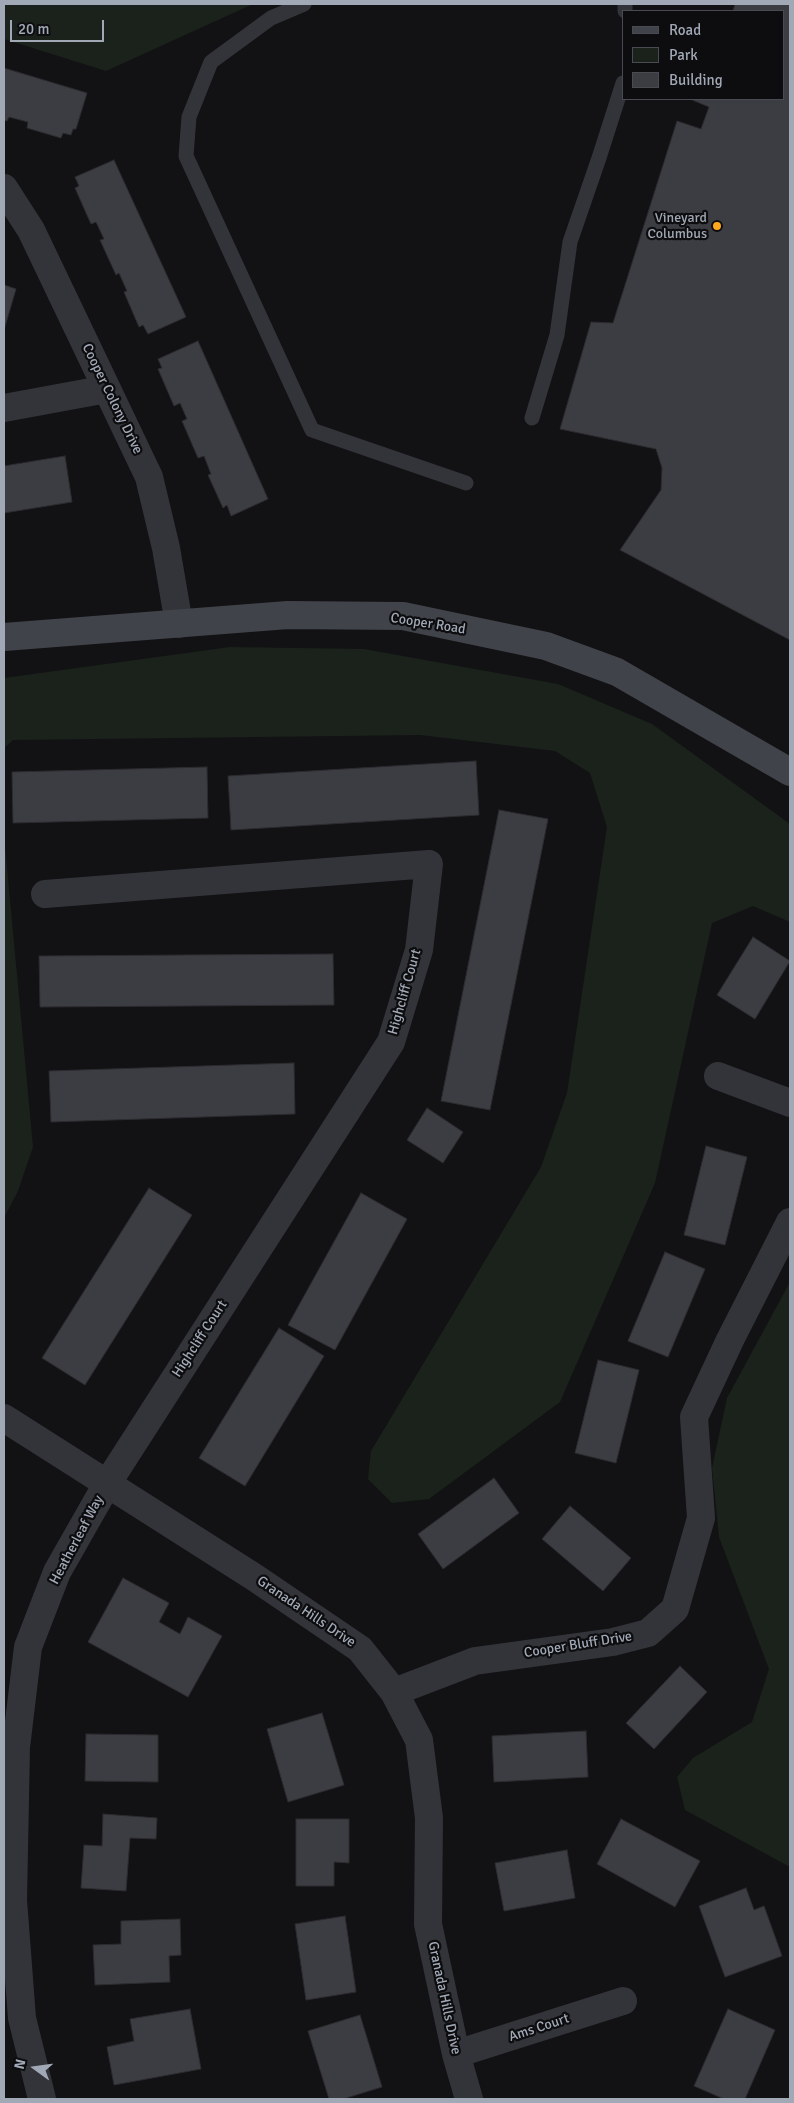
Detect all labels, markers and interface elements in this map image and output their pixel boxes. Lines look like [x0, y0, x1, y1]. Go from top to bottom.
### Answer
scale bar [12, 10, 106, 42]
legend [622, 10, 784, 100]
text: 20 m [18, 20, 49, 38]
text: Road [669, 21, 701, 39]
text: Park [669, 46, 698, 64]
text: Building [669, 71, 723, 89]
place label: Vineyard Columbus [647, 210, 707, 242]
marker: Vineyard Columbus [711, 220, 723, 232]
street label: Cooper Colony Drive [78, 341, 146, 457]
street label: Cooper Road [389, 610, 467, 638]
street label: Highcliff Court [385, 947, 425, 1037]
street label: Highcliff Court [169, 1297, 231, 1381]
street label: Heatherleaf Way [46, 1492, 108, 1588]
street label: Granada Hills Drive [254, 1573, 358, 1651]
street label: Cooper Bluff Drive [523, 1628, 633, 1662]
street label: Granada Hills Drive [424, 1940, 464, 2056]
street label: Ams Court [507, 2010, 571, 2046]
north arrow [10, 2043, 60, 2093]
text: N [11, 2057, 29, 2071]

